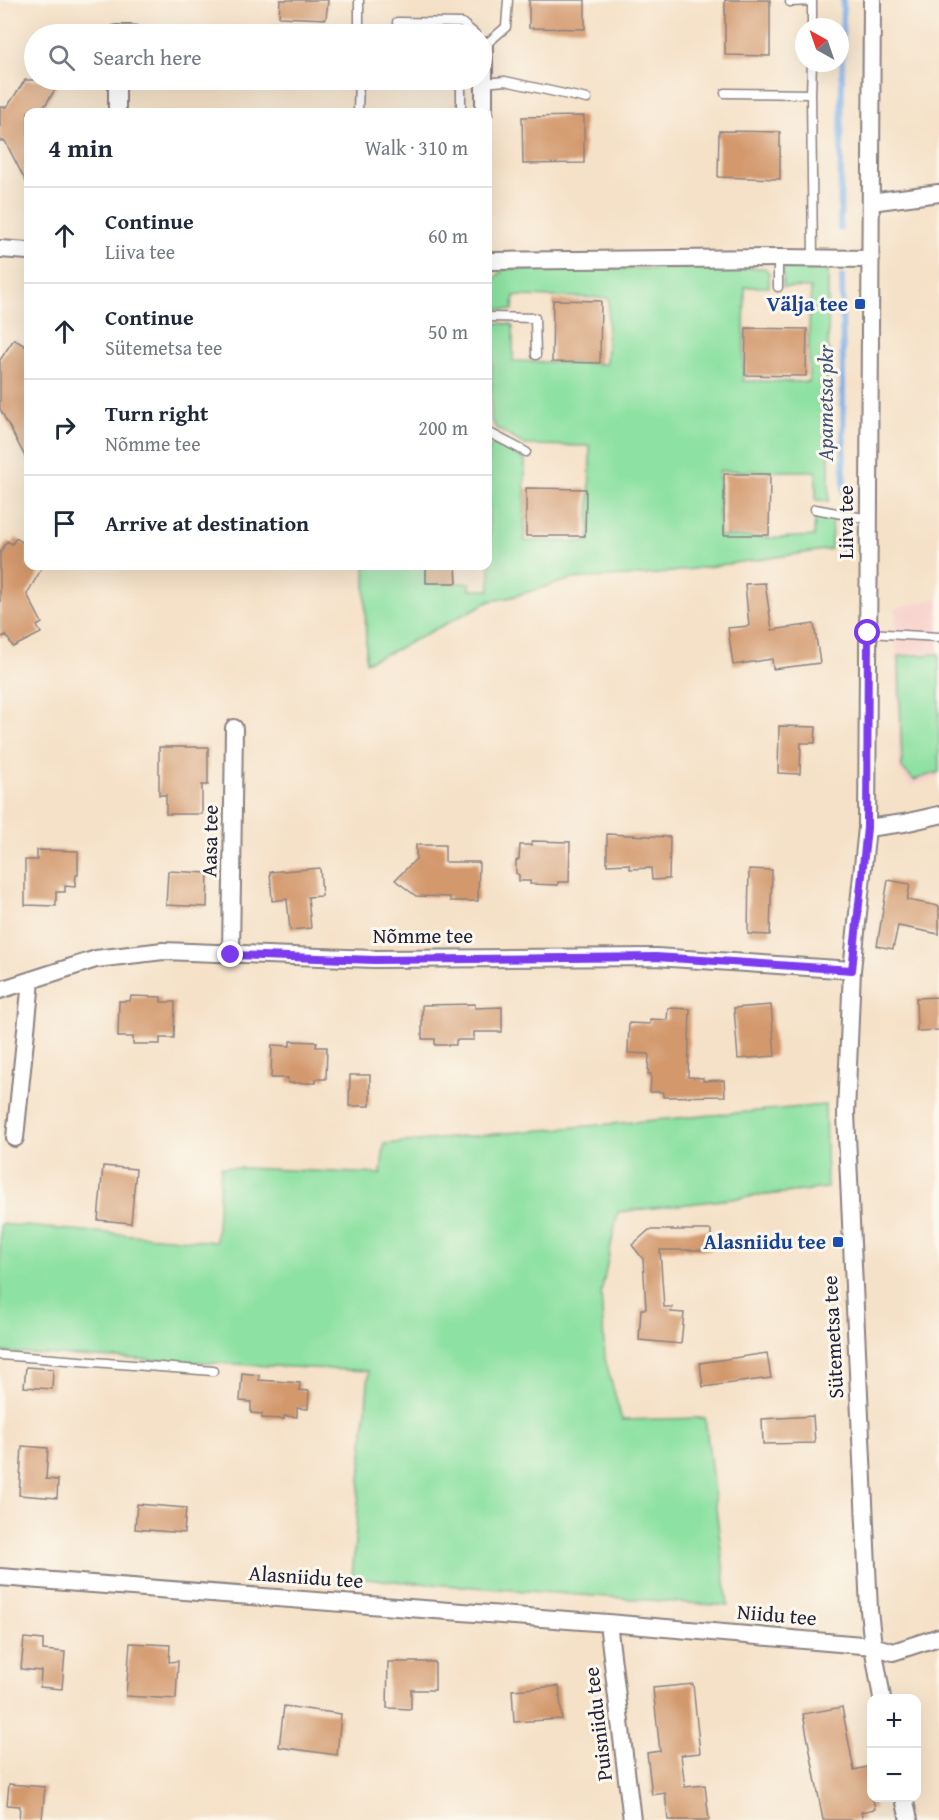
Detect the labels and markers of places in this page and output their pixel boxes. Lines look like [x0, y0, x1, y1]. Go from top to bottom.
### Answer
place label: Välja tee [766, 288, 848, 319]
marker: Välja tee [853, 297, 867, 311]
place label: Alasniidu tee [704, 1226, 826, 1257]
marker: Alasniidu tee [831, 1235, 845, 1249]

